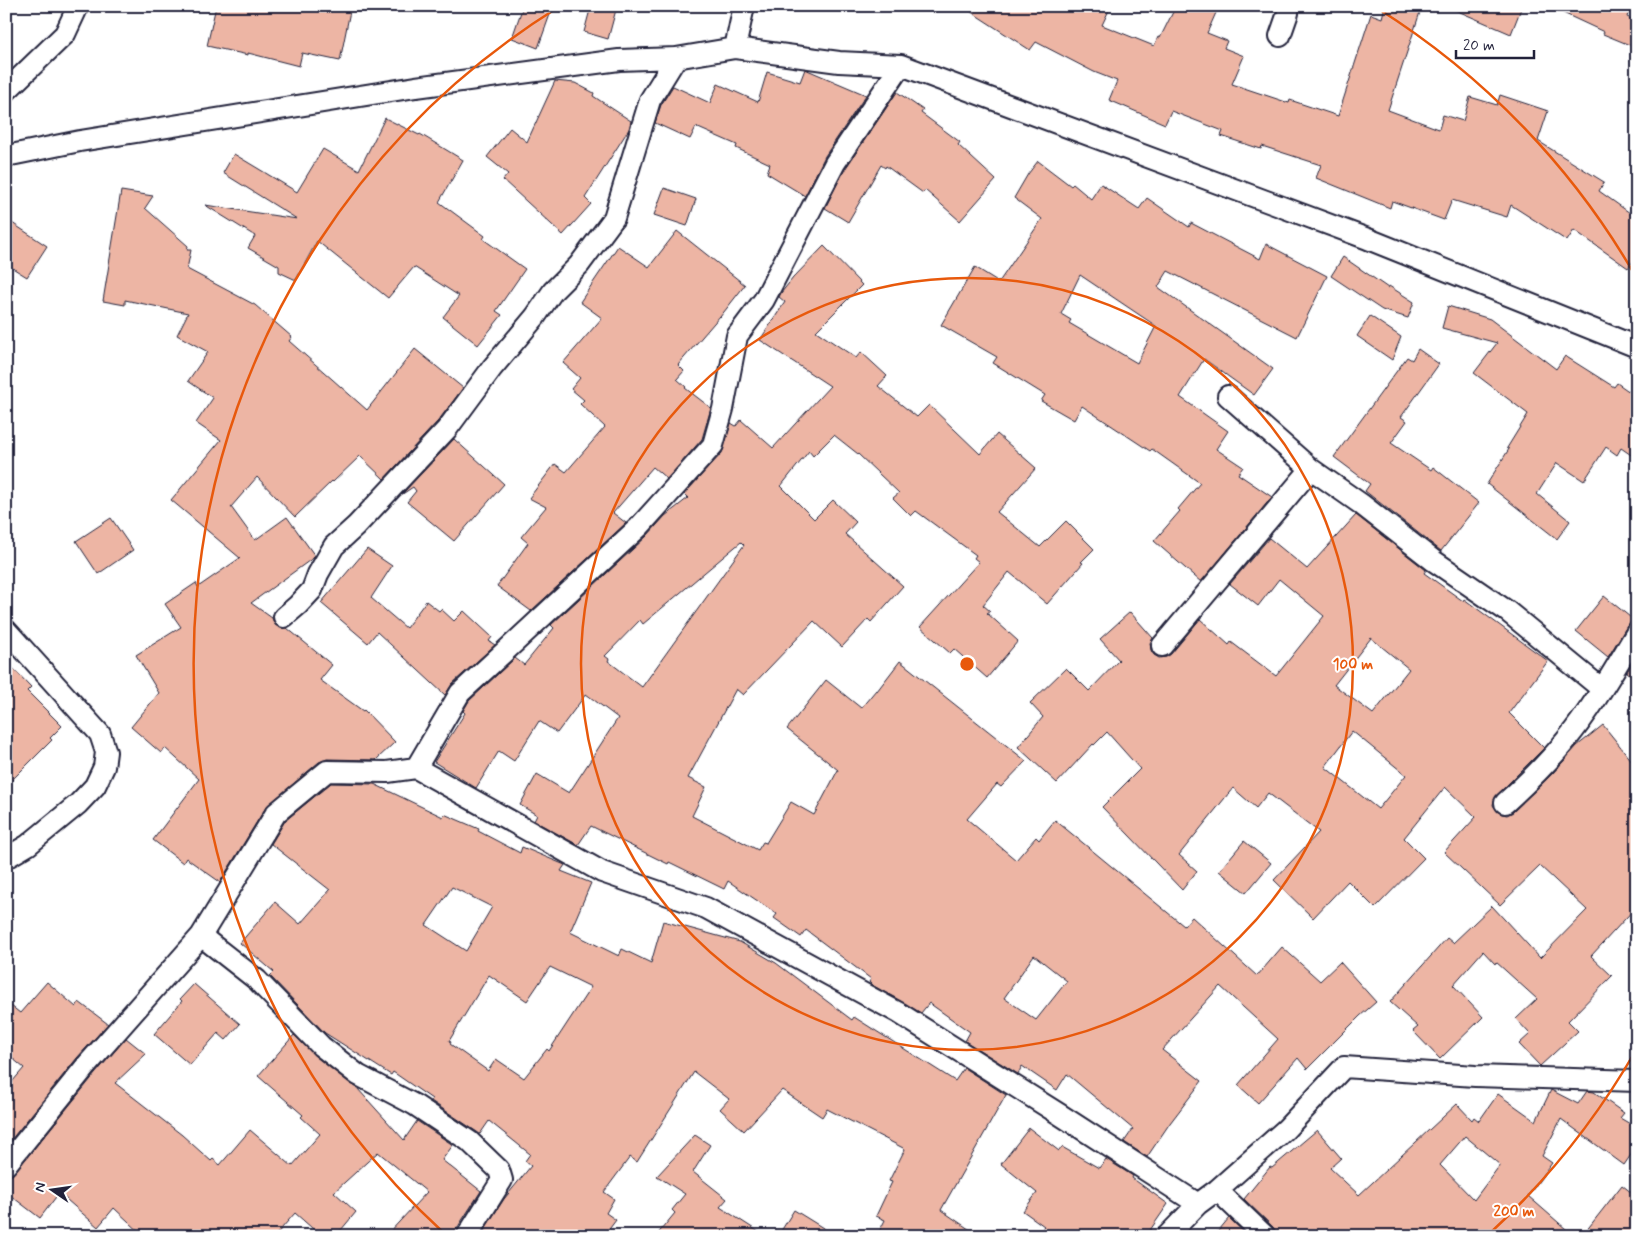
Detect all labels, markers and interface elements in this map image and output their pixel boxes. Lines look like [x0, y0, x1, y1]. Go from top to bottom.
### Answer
scale bar [1456, 28, 1533, 60]
text: 20 m [1463, 36, 1495, 56]
centre of rings [958, 655, 976, 673]
text: 100 m [1333, 655, 1373, 675]
north arrow [28, 1164, 78, 1214]
text: N [30, 1181, 50, 1194]
text: 200 m [1494, 1202, 1535, 1222]

